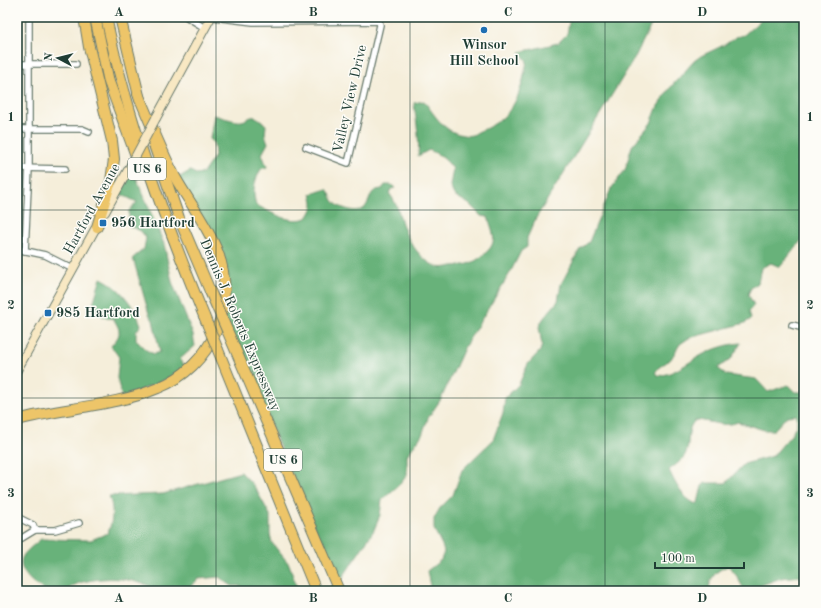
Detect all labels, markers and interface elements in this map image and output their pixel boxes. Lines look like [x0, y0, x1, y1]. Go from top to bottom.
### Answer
text: A [114, 6, 124, 19]
text: B [308, 6, 318, 19]
text: C [504, 6, 512, 19]
text: D [697, 6, 707, 19]
marker: Winsor Hill School [479, 25, 489, 35]
north arrow [38, 38, 78, 78]
place label: Winsor Hill School [449, 38, 519, 68]
street label: Valley View Drive [331, 43, 369, 155]
text: N [44, 52, 56, 62]
text: 1 [7, 111, 15, 124]
text: 1 [806, 111, 814, 124]
road number: US 6 [128, 158, 166, 180]
street label: Hartford Avenue [61, 161, 123, 257]
place label: 956 Hartford [111, 216, 195, 230]
marker: 956 Hartford [98, 218, 108, 228]
street label: Dennis J. Roberts Expressway [197, 237, 283, 414]
text: 2 [7, 299, 15, 312]
text: 2 [806, 299, 814, 312]
place label: 985 Hartford [56, 306, 140, 320]
marker: 985 Hartford [43, 308, 53, 318]
road number: US 6 [264, 449, 302, 471]
text: 3 [7, 487, 15, 500]
text: 3 [806, 487, 814, 500]
scale bar [655, 544, 744, 570]
text: 100 m [661, 553, 695, 565]
text: A [114, 592, 124, 605]
text: B [308, 592, 318, 605]
text: C [504, 592, 512, 605]
text: D [697, 592, 707, 605]

